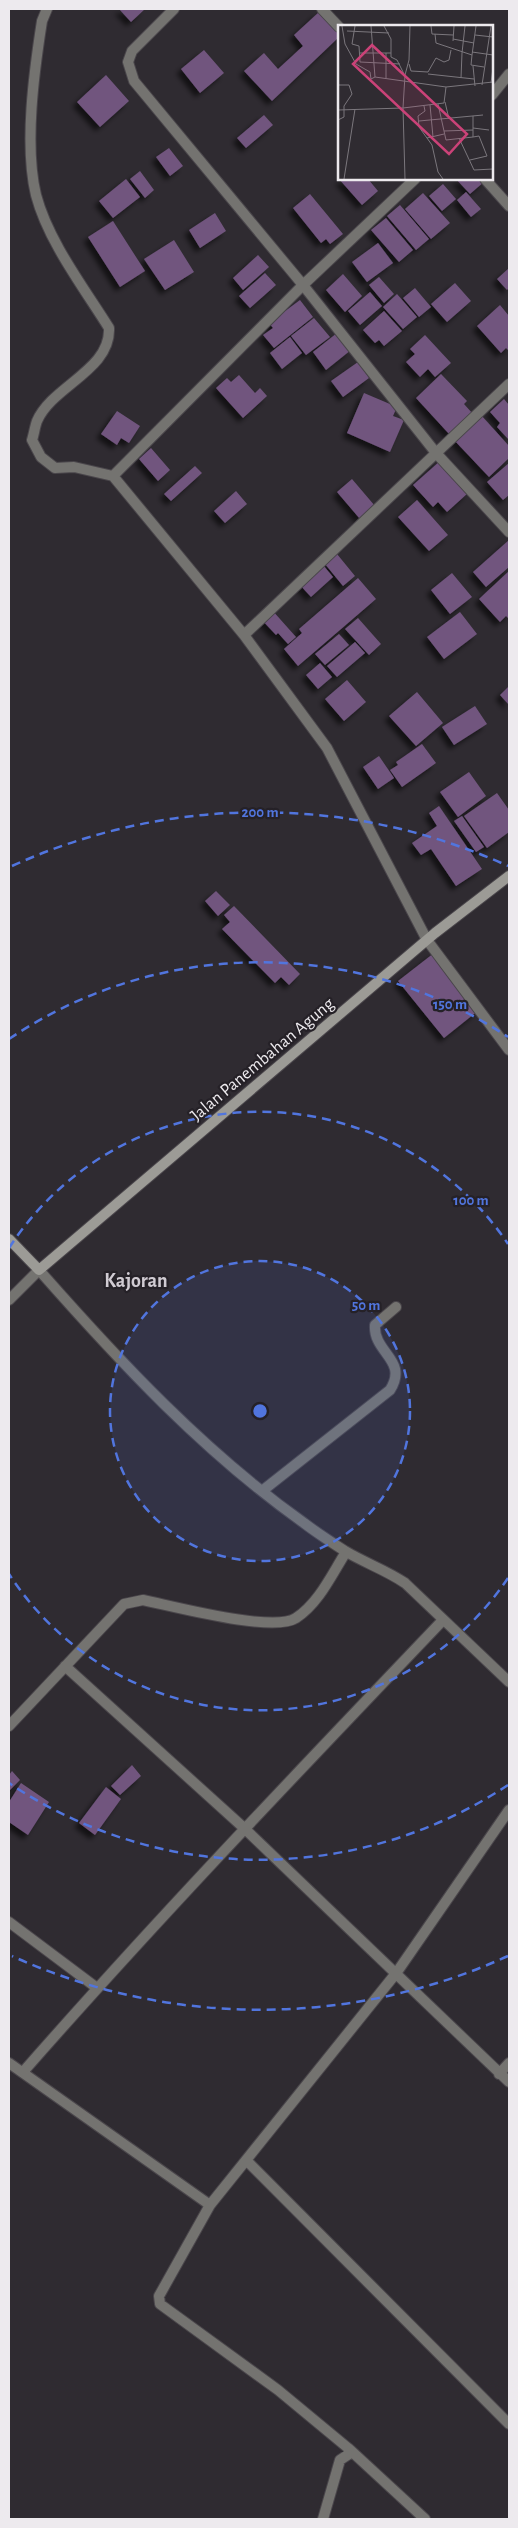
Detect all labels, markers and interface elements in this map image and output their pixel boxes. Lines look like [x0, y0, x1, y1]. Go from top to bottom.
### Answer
inset map [338, 25, 493, 180]
text: 200 m [241, 805, 279, 820]
street label: Jalan Panembahan Agung [188, 995, 338, 1125]
text: 150 m [433, 997, 467, 1012]
text: 100 m [453, 1193, 489, 1208]
district label: Kajoran [104, 1271, 168, 1291]
text: 50 m [352, 1298, 380, 1313]
centre of rings [251, 1402, 269, 1420]

